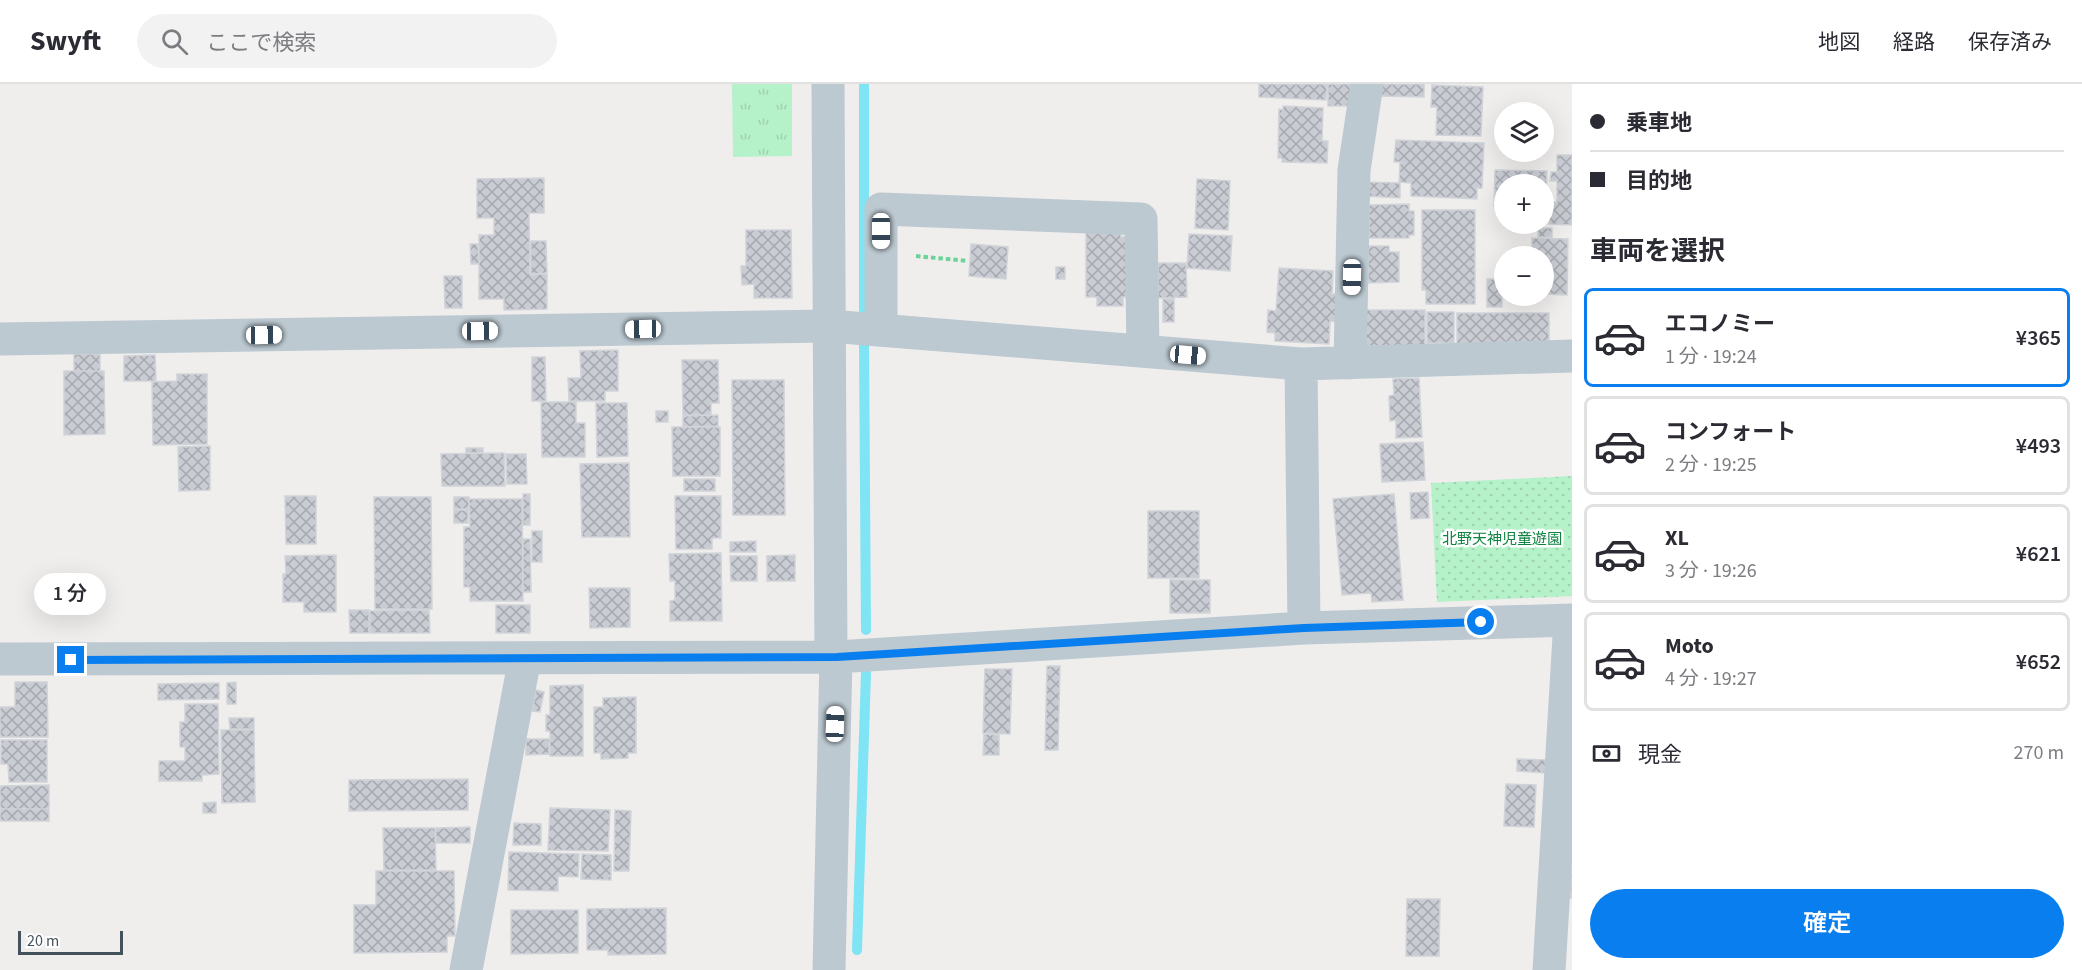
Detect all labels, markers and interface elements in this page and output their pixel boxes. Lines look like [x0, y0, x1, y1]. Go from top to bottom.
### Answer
search box [137, 14, 557, 68]
text: Swyft [30, 21, 101, 61]
icon: search [158, 25, 191, 58]
text: ここで検索 [206, 27, 316, 59]
text: 地図 [1818, 27, 1860, 57]
text: 経路 [1893, 27, 1935, 57]
text: 保存済み [1968, 27, 2052, 57]
map controls [1494, 102, 1554, 306]
button: layers [1494, 102, 1554, 162]
text: 乗車地 [1626, 107, 1692, 139]
text: 目的地 [1626, 165, 1692, 197]
button: + [1494, 174, 1554, 234]
car [872, 213, 890, 249]
text: 車両を選択 [1590, 232, 1725, 271]
button: − [1494, 246, 1554, 306]
car [1343, 259, 1361, 295]
text: エコノミー [1665, 308, 1775, 340]
icon: car [1593, 311, 1647, 365]
car [625, 320, 661, 338]
car [462, 322, 498, 340]
text: ¥365 [2016, 322, 2061, 354]
car [246, 326, 282, 344]
text: 1 分 · 19:24 [1665, 343, 1757, 371]
car [1169, 344, 1207, 366]
text: コンフォート [1665, 416, 1796, 448]
icon: car [1593, 419, 1647, 473]
text: ¥493 [2016, 430, 2061, 462]
text: 2 分 · 19:25 [1665, 451, 1757, 479]
text: XL [1665, 522, 1689, 554]
icon: car [1593, 527, 1647, 581]
park label: 北野天神児童遊園 [1442, 529, 1562, 550]
text: ¥621 [2016, 538, 2061, 570]
text: 3 分 · 19:26 [1665, 557, 1757, 585]
callout: 1 分 [35, 573, 107, 615]
text: 1 分 [53, 580, 87, 608]
route start [1467, 608, 1494, 635]
text: Moto [1665, 630, 1714, 662]
icon: car [1593, 635, 1647, 689]
route end [57, 646, 84, 673]
text: ¥652 [2016, 646, 2061, 678]
text: 4 分 · 19:27 [1665, 665, 1757, 693]
car [825, 706, 845, 742]
icon: cash [1590, 737, 1623, 770]
text: 現金 [1638, 739, 1682, 771]
text: 270 m [2014, 739, 2064, 767]
button: 確定 [1590, 889, 2064, 958]
scale bar [18, 928, 123, 956]
text: 20 m [27, 930, 59, 952]

